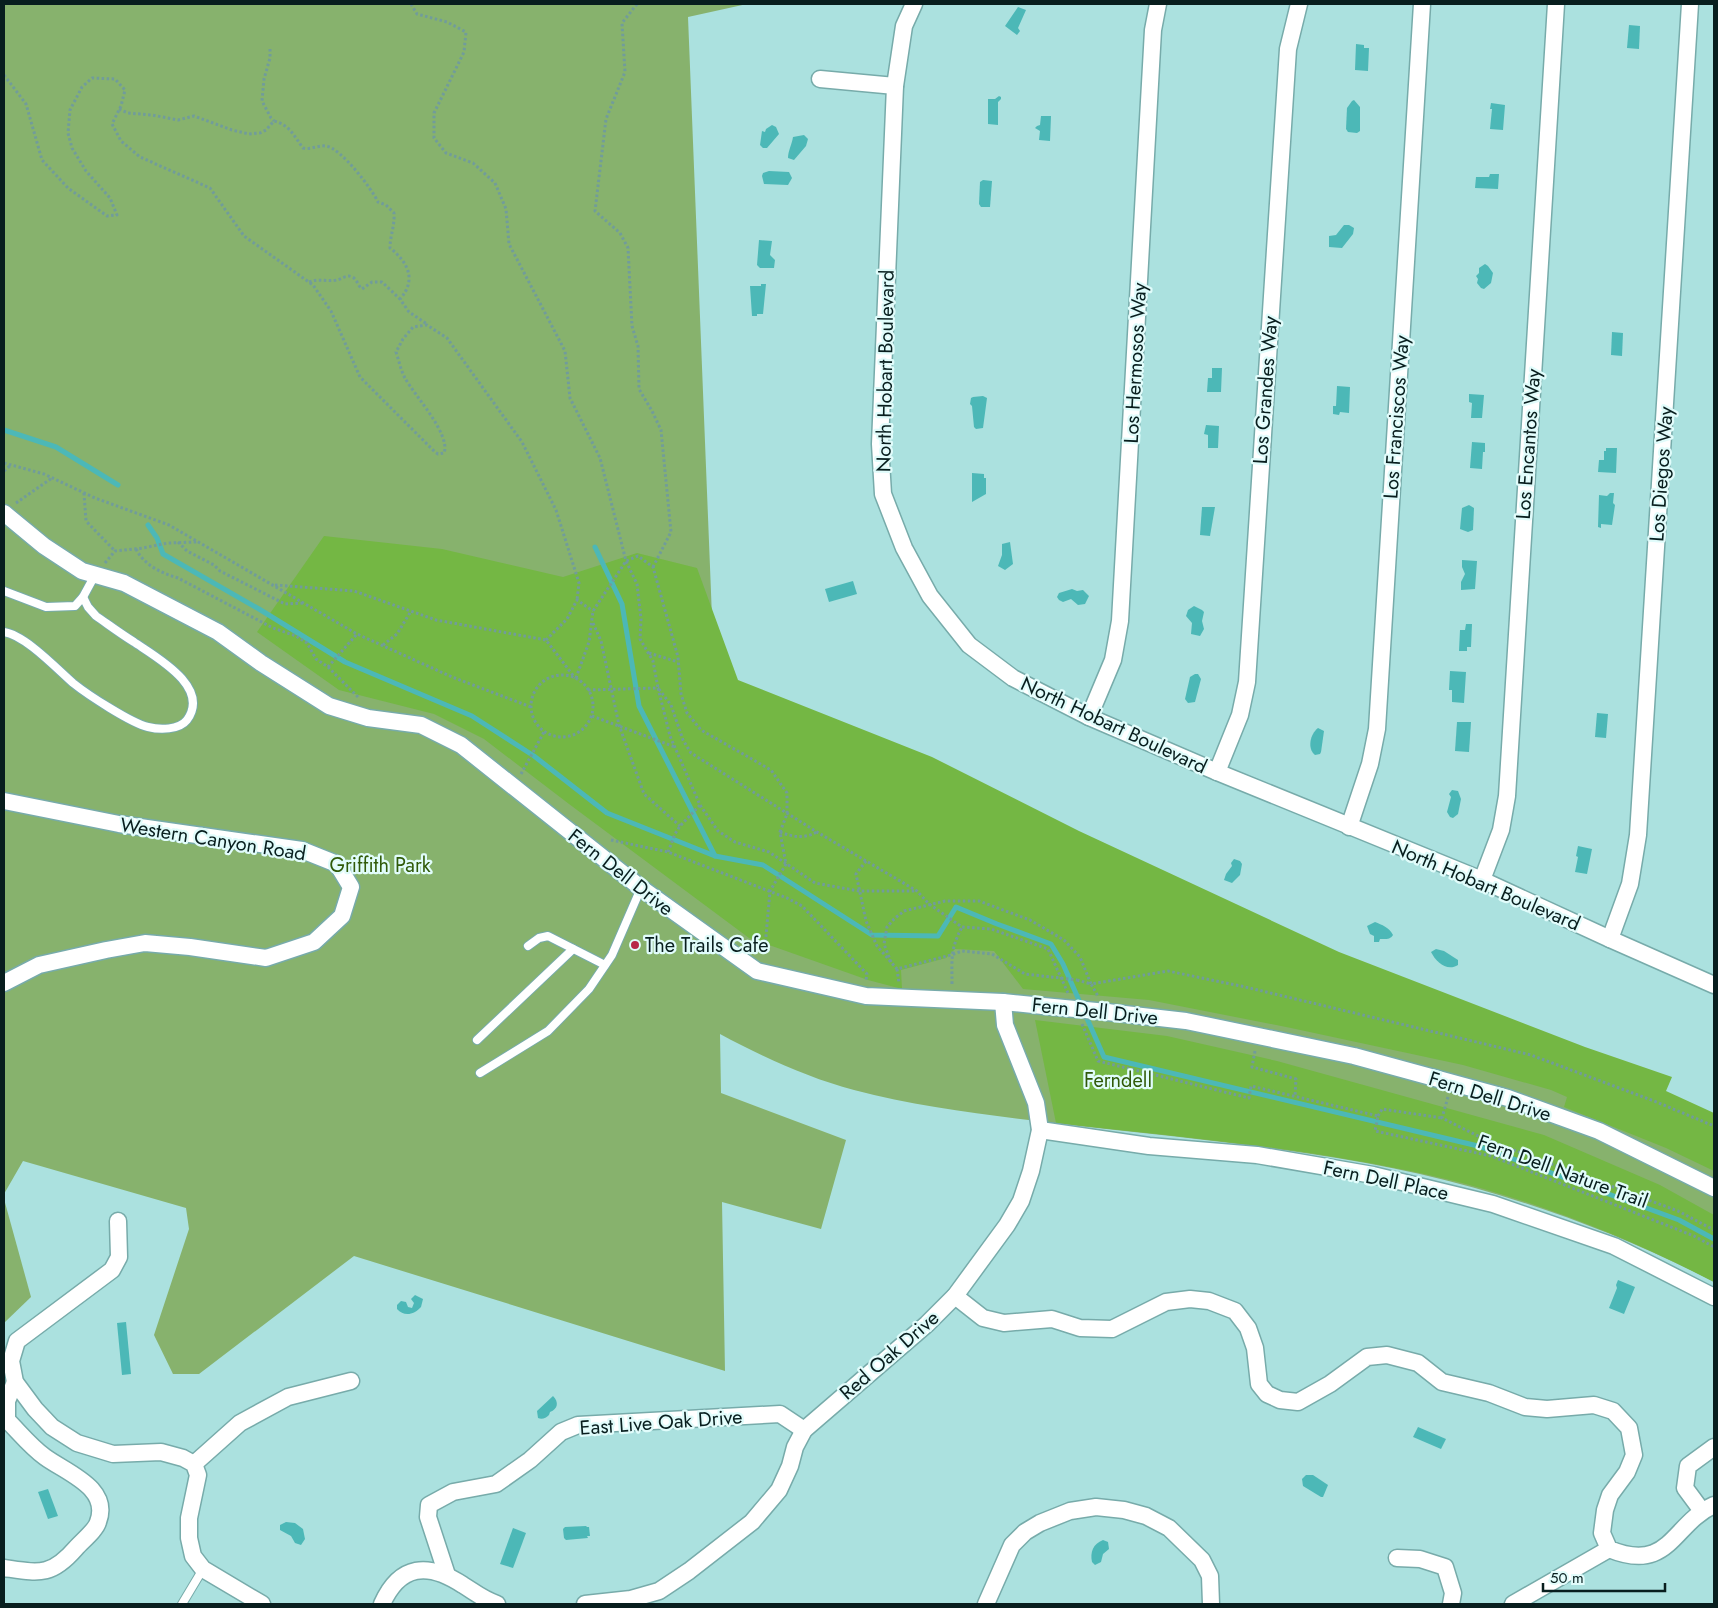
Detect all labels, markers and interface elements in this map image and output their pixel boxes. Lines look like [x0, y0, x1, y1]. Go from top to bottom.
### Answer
street label: North Hobart Boulevard [869, 270, 902, 472]
street label: Los Hermosos Way [1117, 282, 1154, 444]
street label: Los Grandes Way [1246, 315, 1285, 465]
street label: Los Franciscos Way [1376, 334, 1417, 500]
street label: Los Encantos Way [1509, 367, 1548, 520]
street label: Los Diegos Way [1642, 405, 1681, 543]
street label: North Hobart Boulevard [1016, 670, 1212, 781]
street label: Western Canyon Road [118, 810, 308, 869]
street label: Fern Dell Drive [562, 822, 680, 923]
street label: North Hobart Boulevard [1387, 833, 1585, 938]
park label: Griffith Park [329, 851, 431, 880]
place label: The Trails Cafe [645, 931, 768, 960]
marker: The Trails Cafe [629, 939, 641, 951]
street label: Fern Dell Drive [1030, 990, 1159, 1033]
street label: Fern Dell Drive [1425, 1064, 1555, 1129]
park label: Ferndell [1084, 1066, 1152, 1095]
street label: Fern Dell Nature Trail [1474, 1127, 1652, 1216]
street label: Fern Dell Place [1321, 1153, 1451, 1208]
street label: Red Oak Drive [833, 1304, 945, 1407]
street label: East Live Oak Drive [579, 1402, 743, 1443]
scale bar [1543, 1560, 1666, 1592]
text: 50 m [1550, 1567, 1584, 1589]

